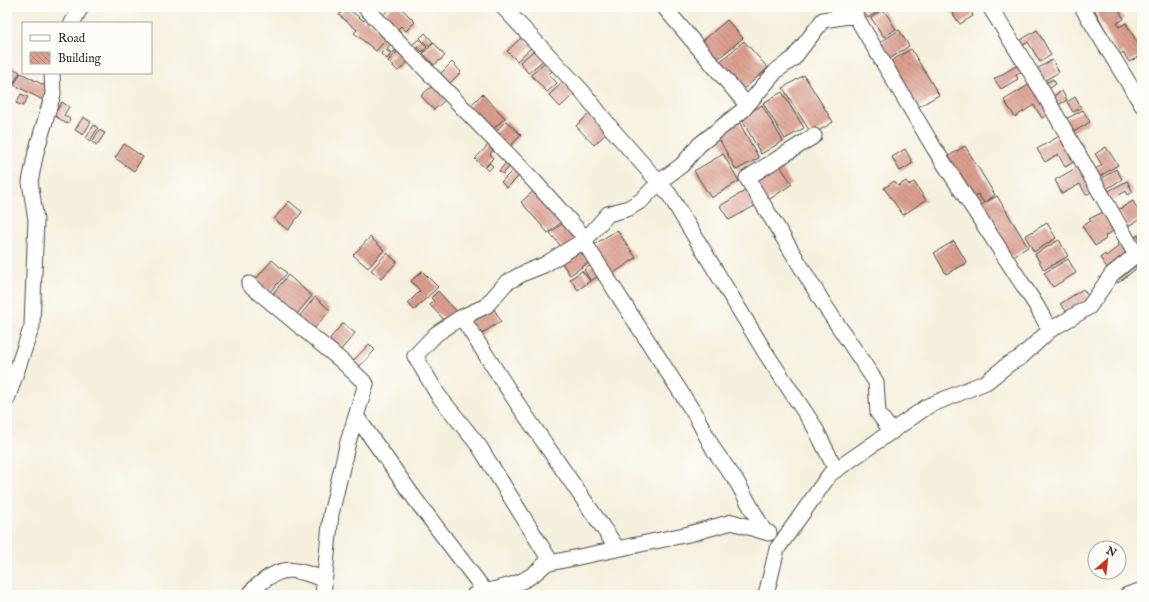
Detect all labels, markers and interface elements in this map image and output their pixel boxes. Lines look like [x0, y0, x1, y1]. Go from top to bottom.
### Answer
legend [22, 22, 152, 74]
text: Road [58, 31, 86, 46]
text: Building [58, 51, 102, 66]
north arrow [1087, 540, 1127, 580]
text: N [1103, 543, 1119, 561]

